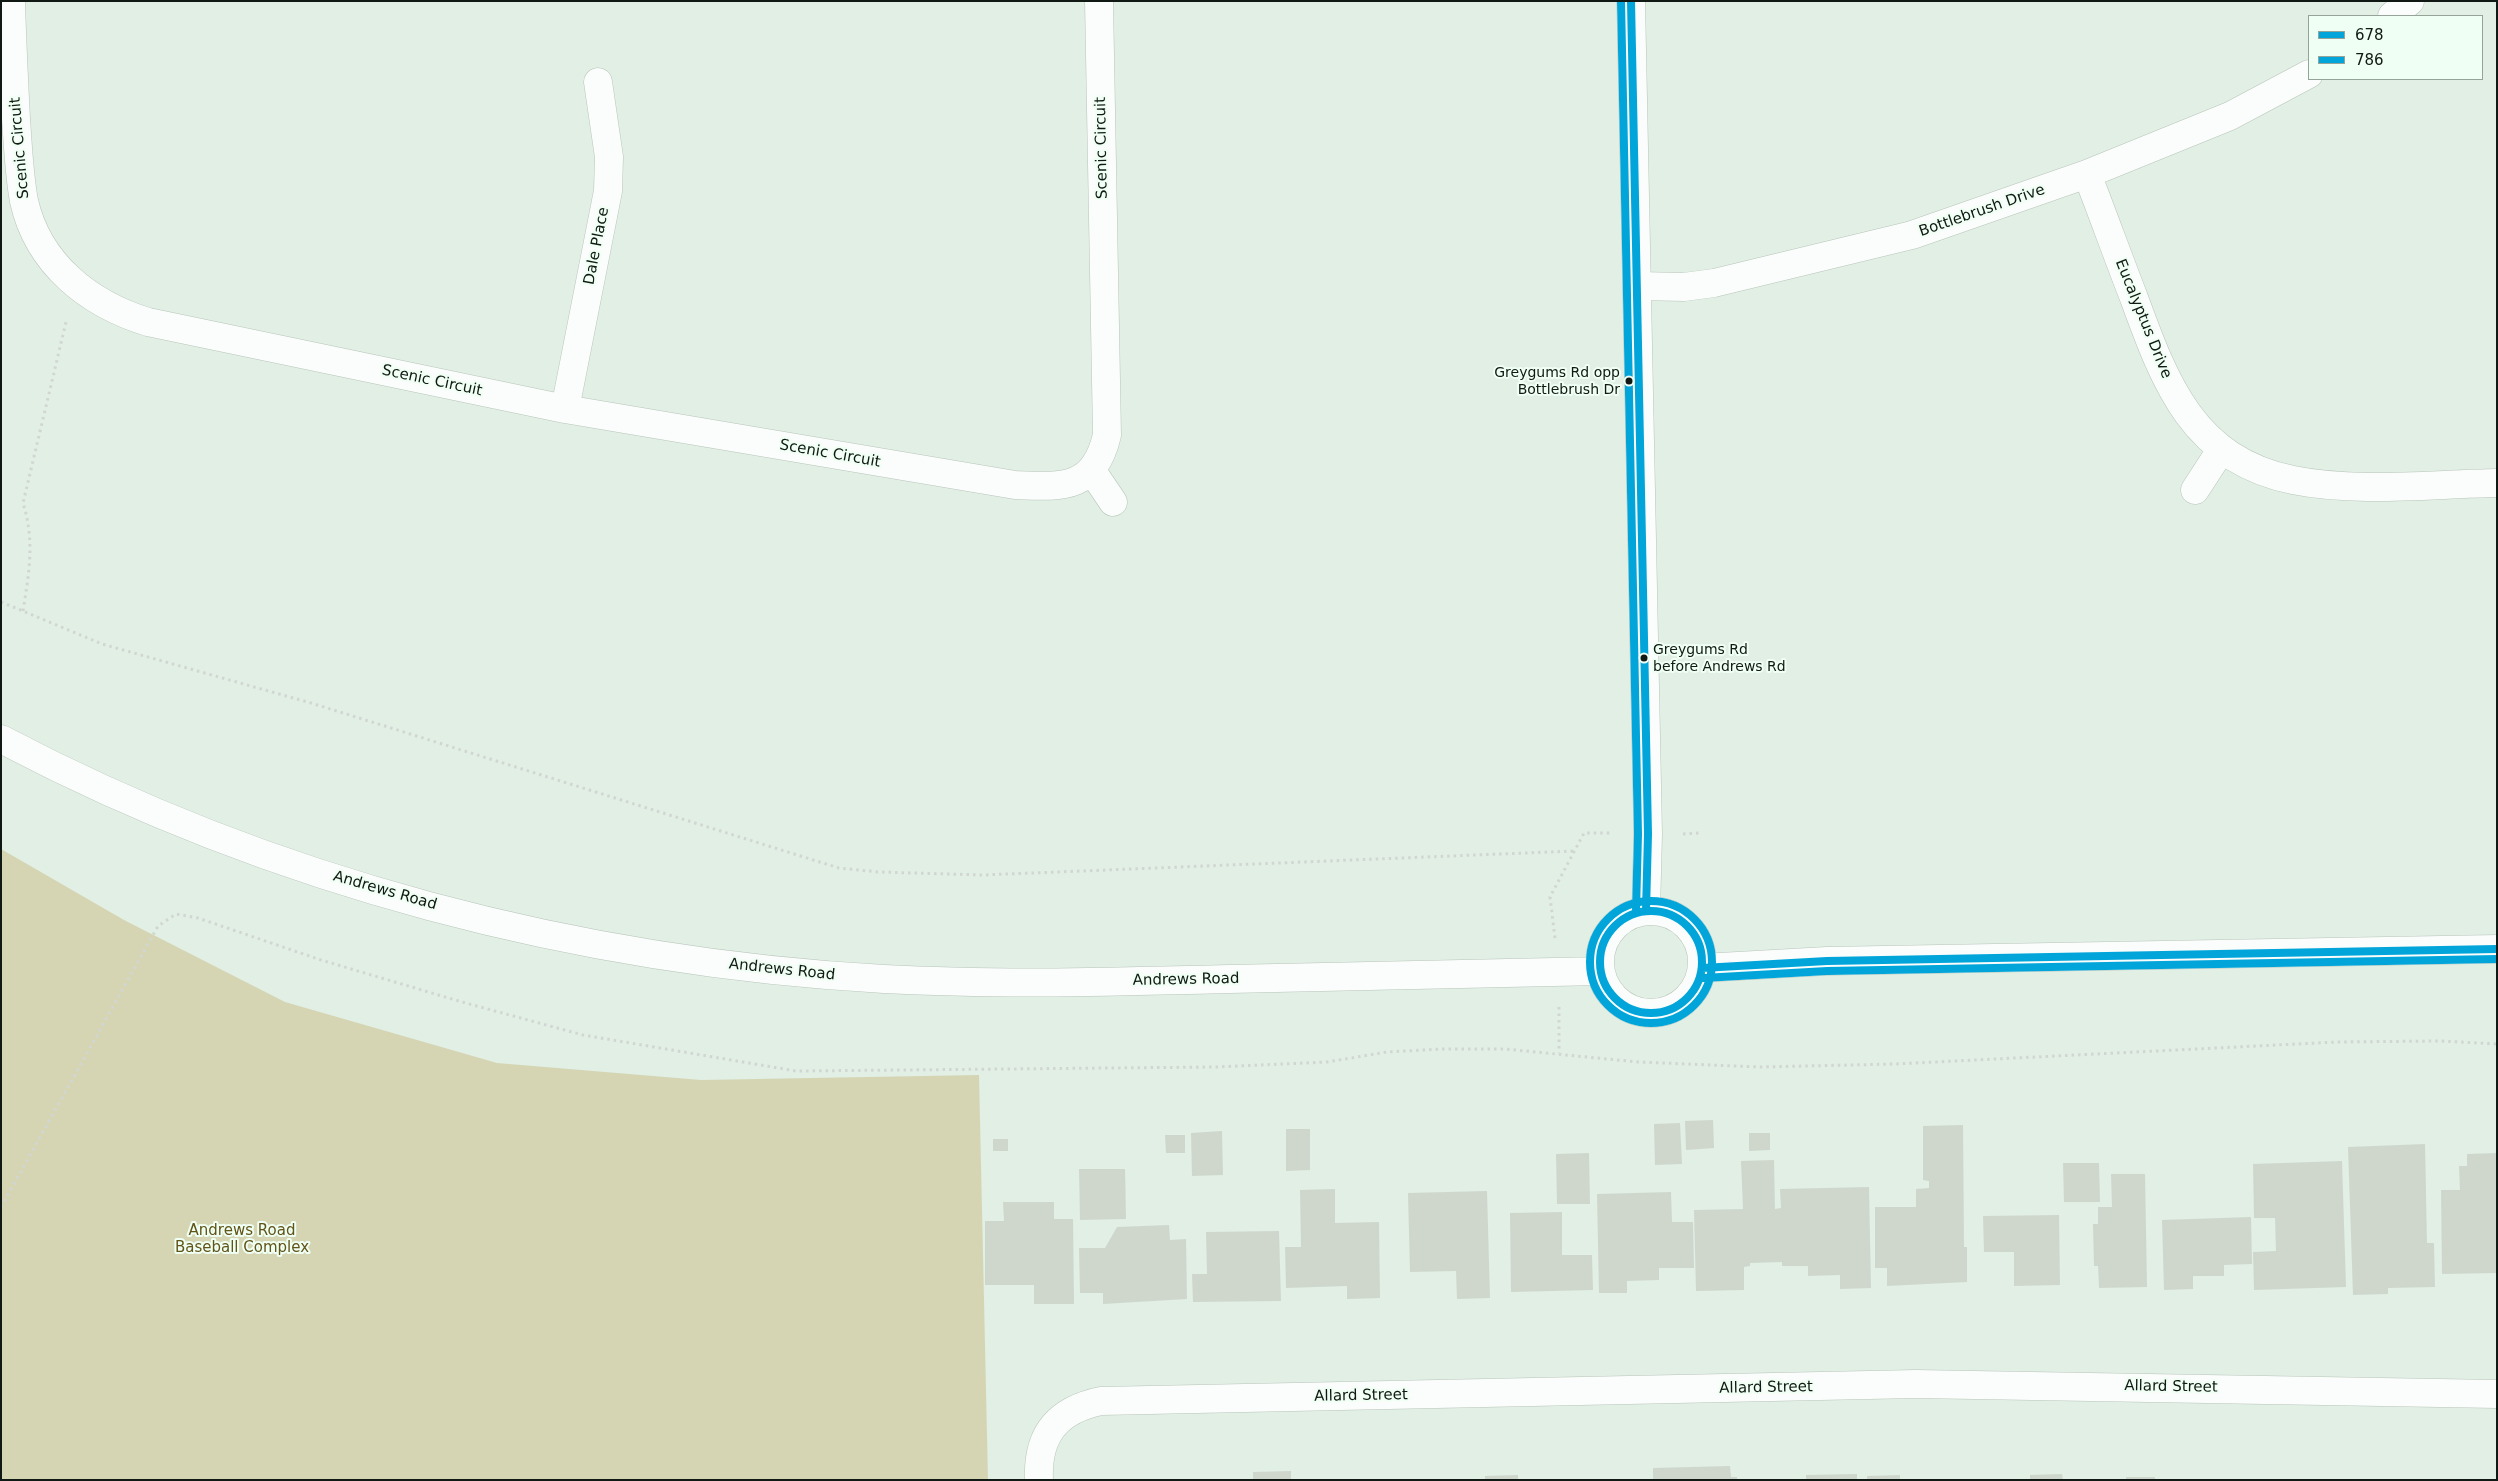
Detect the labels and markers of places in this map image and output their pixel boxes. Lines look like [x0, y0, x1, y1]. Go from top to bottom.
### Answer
place label: Greygums Rd opp Bottlebrush Dr [1494, 365, 1620, 398]
marker: Greygums Rd opp Bottlebrush Dr [1624, 376, 1634, 386]
place label: Greygums Rd before Andrews Rd [1653, 642, 1786, 674]
marker: Greygums Rd before Andrews Rd [1639, 653, 1649, 663]

